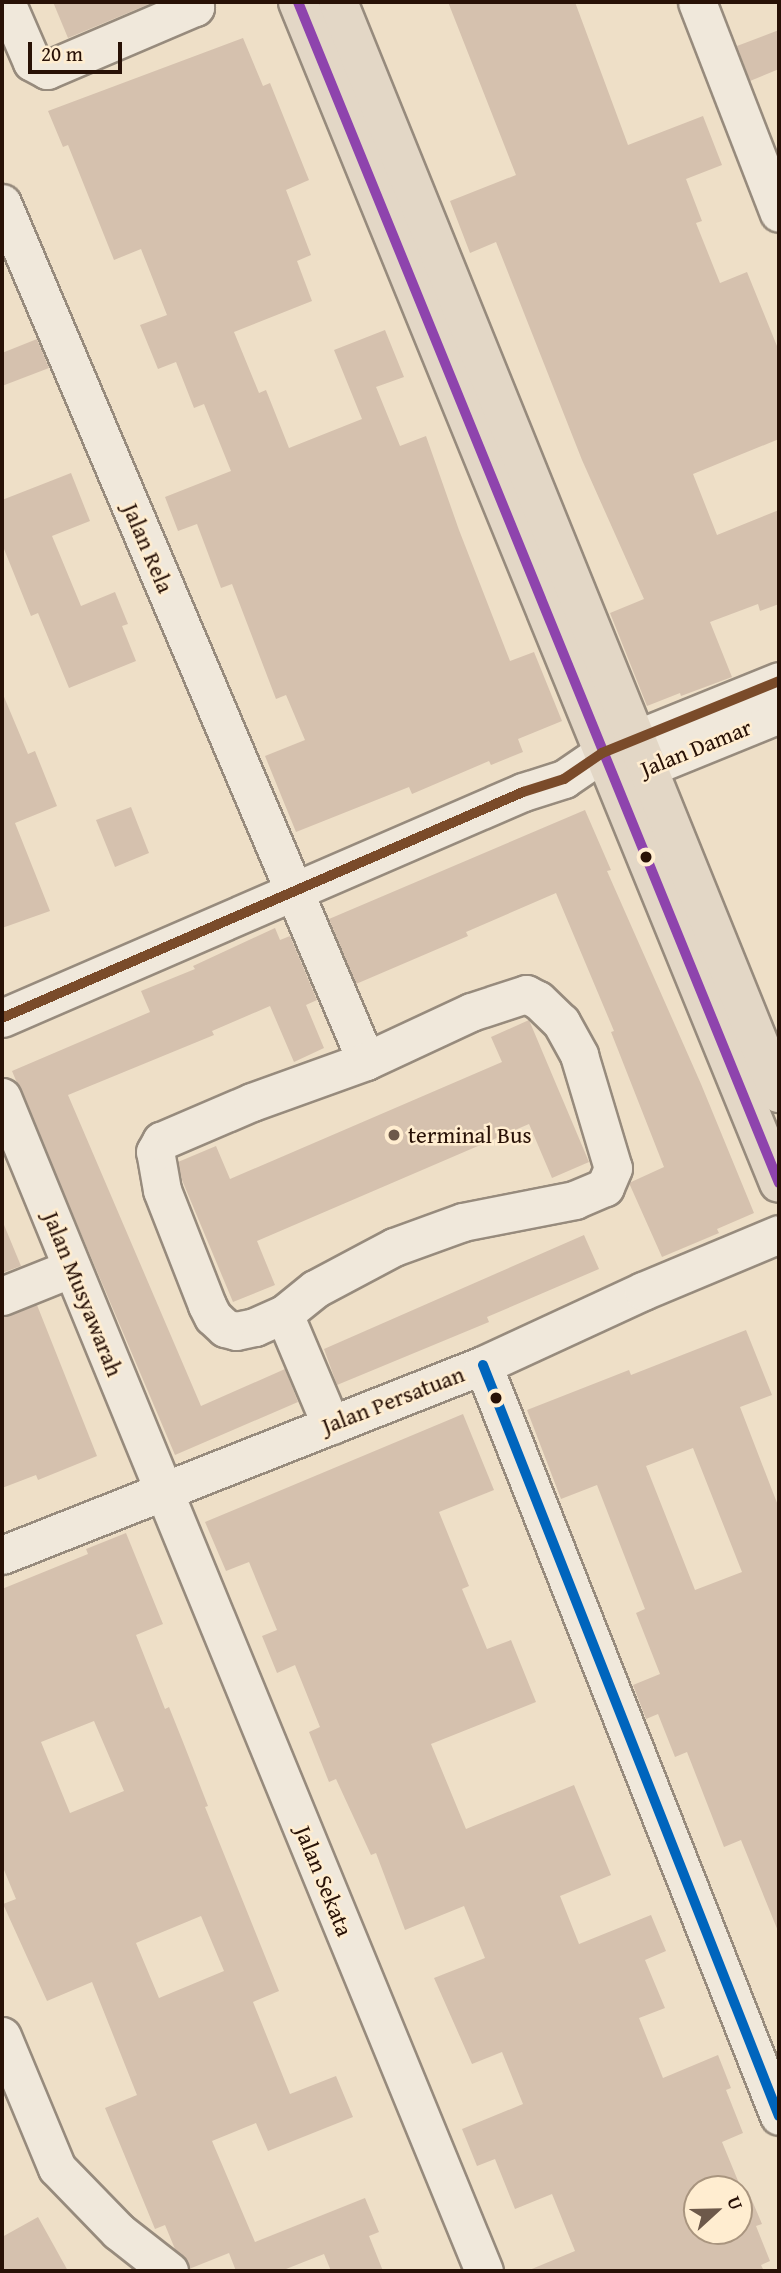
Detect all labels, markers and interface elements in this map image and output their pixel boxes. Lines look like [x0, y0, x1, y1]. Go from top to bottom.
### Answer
scale bar [32, 28, 126, 72]
text: 20 m [41, 38, 83, 69]
street label: Jalan Rela [117, 499, 179, 597]
street label: Jalan Damar [636, 713, 756, 783]
unlabelled marker [639, 850, 653, 864]
place label: terminal Bus [408, 1121, 532, 1149]
marker: terminal Bus [386, 1127, 402, 1143]
street label: Jalan Musyawarah [37, 1208, 129, 1380]
street label: Jalan Persatuan [318, 1360, 468, 1440]
unlabelled marker [489, 1391, 503, 1405]
street label: Jalan Sekata [289, 1822, 359, 1940]
north arrow [683, 2175, 753, 2245]
text: U [720, 2192, 751, 2214]

